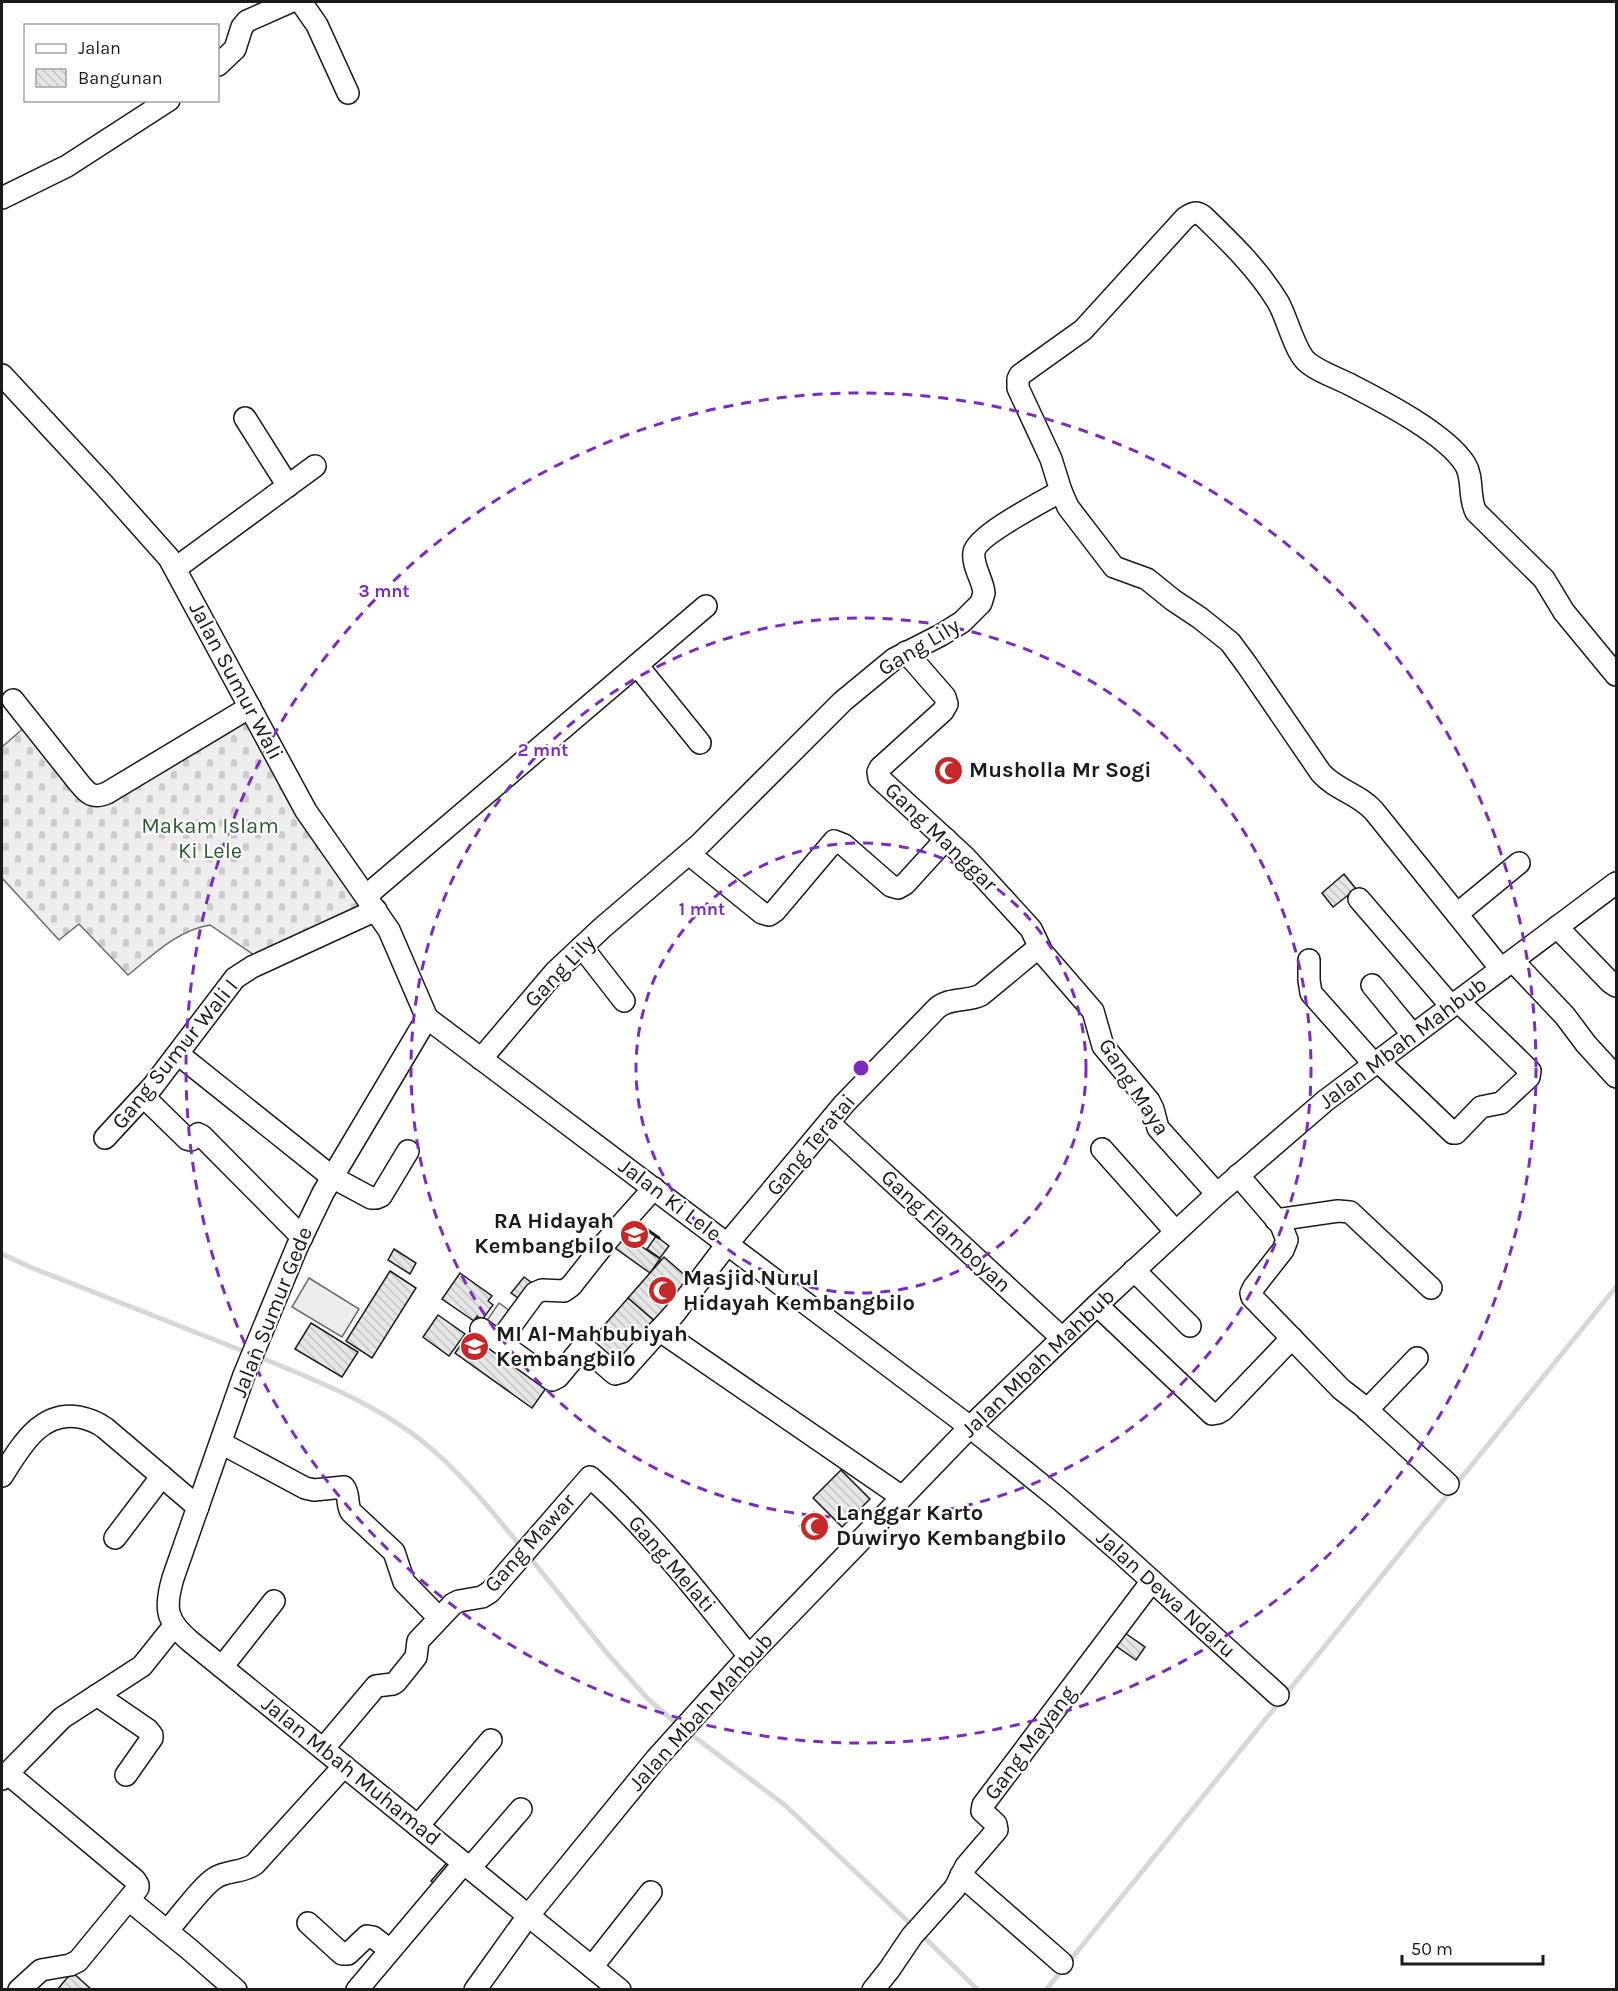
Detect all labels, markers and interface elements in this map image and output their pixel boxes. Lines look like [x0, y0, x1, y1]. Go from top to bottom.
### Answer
legend [24, 24, 219, 102]
text: Jalan [78, 37, 121, 59]
text: Bangunan [78, 67, 163, 89]
text: 3 mnt [358, 580, 410, 602]
street label: Jalan Sumur Wali [183, 598, 289, 764]
street label: Gang Lily [874, 613, 964, 681]
text: 2 mnt [518, 739, 568, 761]
mosque icon: Musholla Mr Sogi [932, 754, 964, 786]
place label: Musholla Mr Sogi [969, 757, 1152, 783]
street label: Gang Manggar [879, 777, 1003, 897]
park label: Makam Islam Ki Lele [141, 813, 279, 864]
text: 1 mnt [679, 898, 725, 920]
street label: Gang Lily [519, 929, 601, 1013]
street label: Jalan Mbah Mahbub [1314, 971, 1492, 1115]
street label: Gang Sumur Wali I [106, 974, 244, 1134]
street label: Gang Maya [1093, 1034, 1175, 1140]
centre of rings [851, 1058, 871, 1078]
street label: Gang Teratai [761, 1089, 861, 1201]
street label: Jalan Ki Lele [613, 1153, 727, 1247]
street label: Gang Flamboyan [876, 1164, 1016, 1298]
place label: RA Hidayah Kembangbilo [474, 1208, 614, 1259]
school or university icon: RA Hidayah Kembangbilo [619, 1218, 651, 1250]
street label: Jalan Sumur Gede [226, 1223, 318, 1401]
place label: Masjid Nurul Hidayah Kembangbilo [683, 1265, 915, 1316]
mosque icon: Masjid Nurul Hidayah Kembangbilo [646, 1275, 678, 1307]
street label: Jalan Mbah Mahbub [956, 1283, 1120, 1443]
place label: MI Al-Mahbubiyah Kembangbilo [496, 1321, 688, 1372]
school or university icon: MI Al-Mahbubiyah Kembangbilo [459, 1331, 491, 1363]
street label: Gang Mawar [479, 1488, 581, 1598]
place label: Langgar Karto Duwiryo Kembangbilo [836, 1500, 1066, 1551]
street label: Gang Melati [623, 1510, 721, 1618]
mosque icon: Langgar Karto Duwiryo Kembangbilo [799, 1510, 831, 1542]
street label: Jalan Dewa Ndaru [1091, 1525, 1241, 1663]
street label: Jalan Mbah Mahbub [623, 1628, 779, 1796]
street label: Gang Mayang [979, 1680, 1082, 1805]
street label: Jalan Mbah Muhamad [256, 1691, 446, 1851]
scale bar [1402, 1928, 1543, 1966]
text: 50 m [1411, 1938, 1453, 1960]

